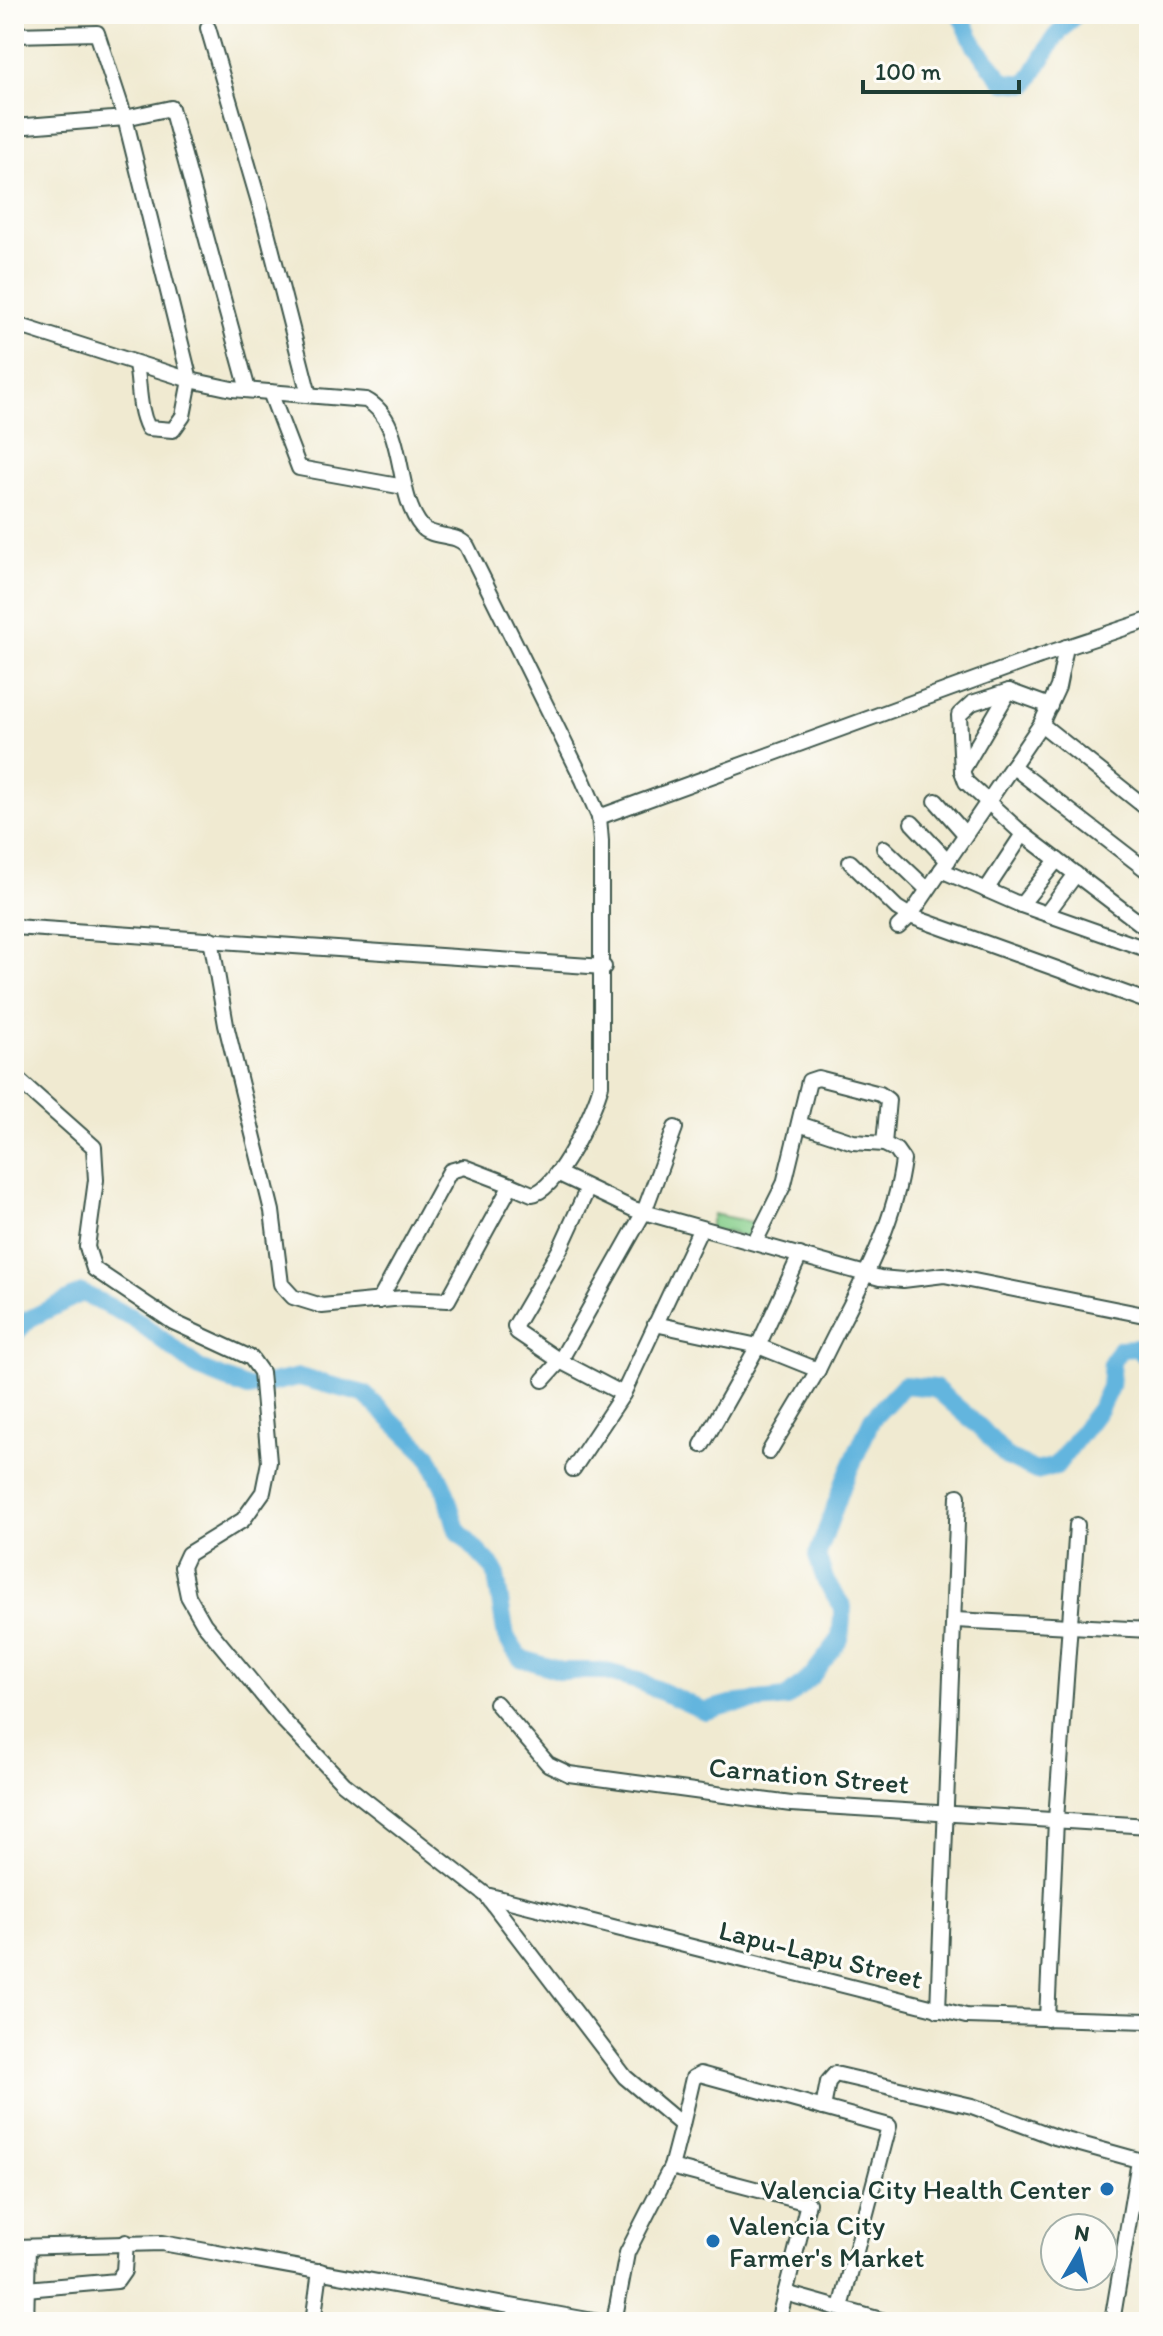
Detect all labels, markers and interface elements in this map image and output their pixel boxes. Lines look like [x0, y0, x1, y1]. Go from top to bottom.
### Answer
scale bar [863, 44, 1019, 94]
text: 100 m [875, 57, 941, 86]
street label: Carnation Street [707, 1749, 911, 1801]
street label: Lapu-Lapu Street [716, 1912, 926, 1996]
place label: Valencia City Health Center [760, 2172, 1091, 2206]
marker: Valencia City Health Center [1098, 2180, 1116, 2198]
place label: Valencia City Farmer's Market [729, 2208, 925, 2274]
north arrow [1039, 2212, 1119, 2292]
text: N [1073, 2218, 1092, 2247]
marker: Valencia City Farmer's Market [704, 2232, 722, 2250]

